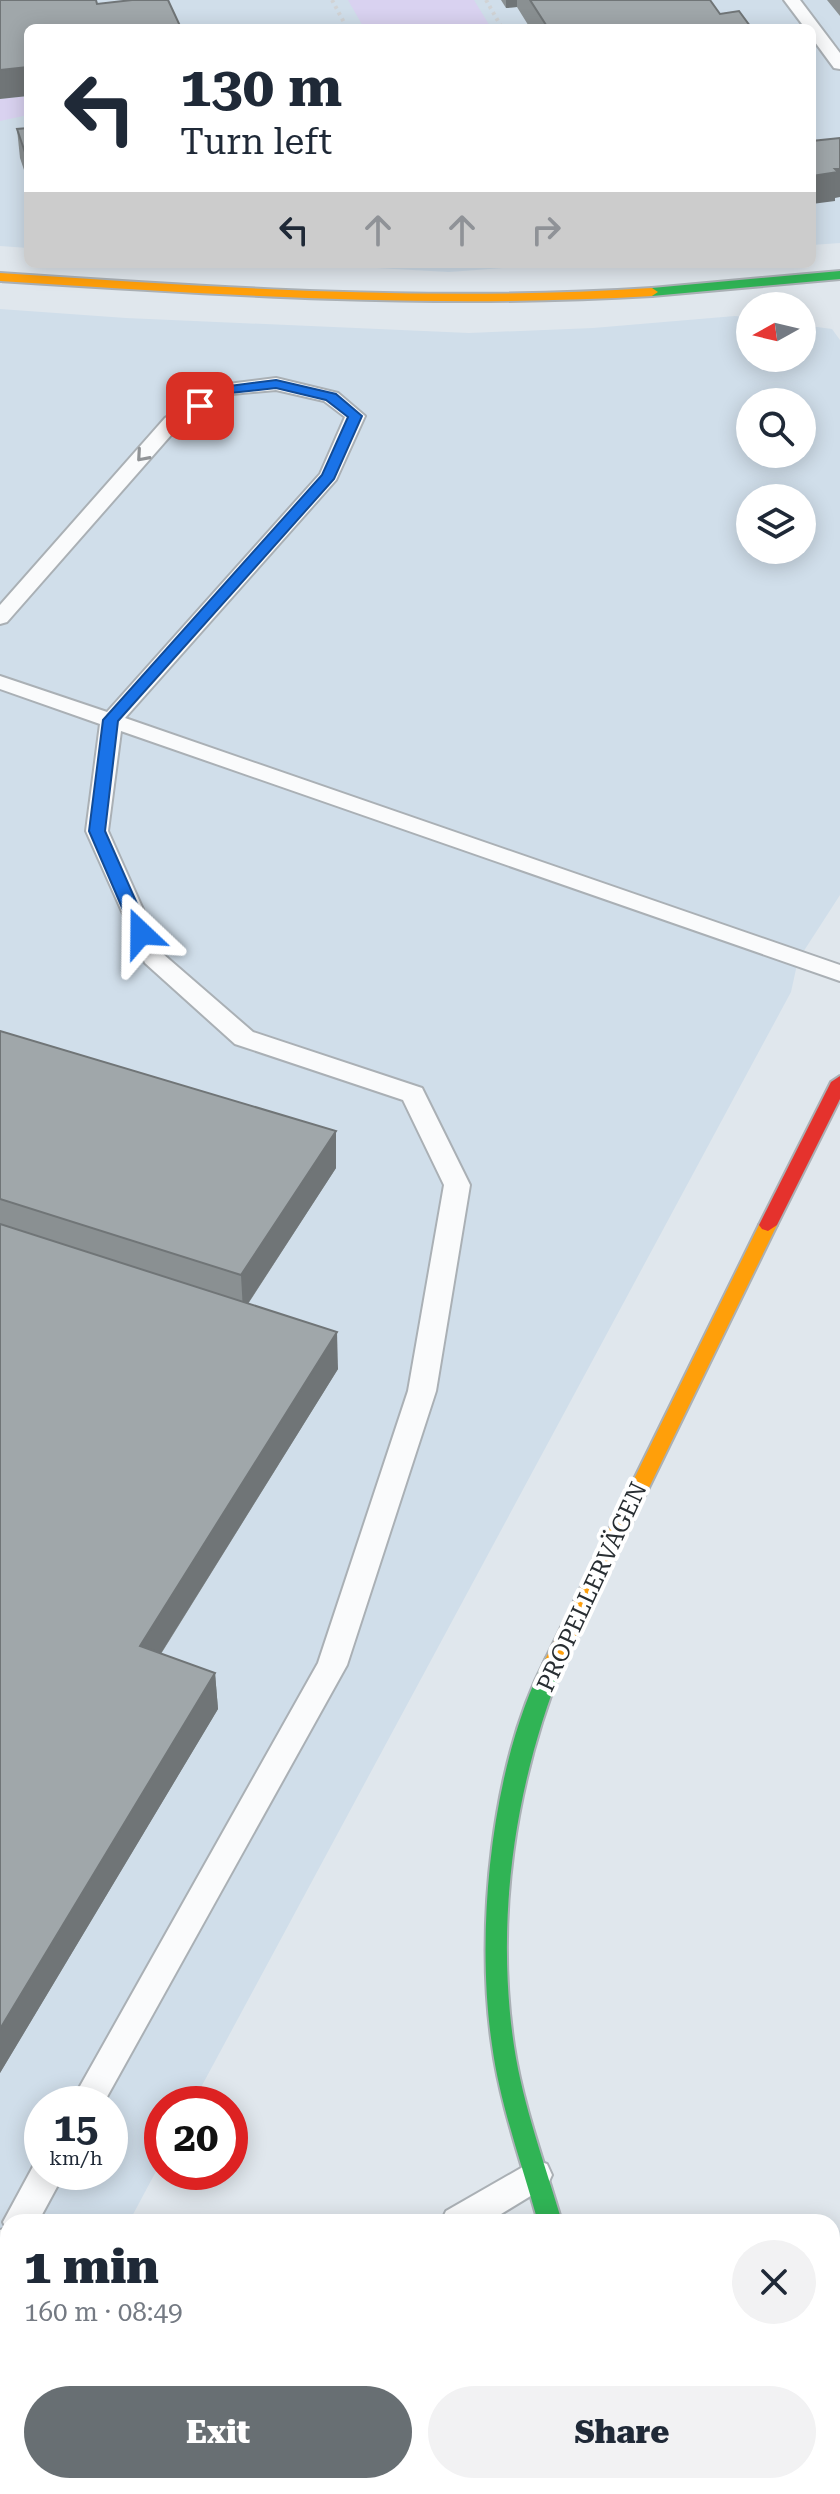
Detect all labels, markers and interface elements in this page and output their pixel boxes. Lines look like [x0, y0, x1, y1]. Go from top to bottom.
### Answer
text: 130 m [180, 54, 342, 120]
icon: left [48, 56, 152, 160]
text: Turn left [180, 121, 332, 163]
icon: left [272, 208, 316, 252]
icon: ahead [356, 208, 400, 252]
icon: ahead [440, 208, 484, 252]
icon: right [524, 208, 568, 252]
north arrow [736, 292, 816, 372]
map controls [736, 292, 816, 564]
pin [166, 372, 234, 440]
icon: arrive [178, 384, 222, 428]
button: search [736, 388, 816, 468]
one-way arrow [137, 447, 152, 462]
button: layers [736, 484, 816, 564]
position arrow [99, 891, 183, 975]
street label: PROPELLERVÄGEN [530, 1477, 653, 1696]
speed limit sign: 20 [144, 2086, 248, 2190]
text: 15 [54, 2104, 98, 2151]
text: km/h [49, 2146, 103, 2170]
text: 1 min [24, 2239, 159, 2295]
button: close [732, 2240, 816, 2324]
text: 160 m · 08:49 [24, 2297, 183, 2327]
button: Exit [24, 2386, 412, 2478]
button: Share [428, 2386, 816, 2478]

